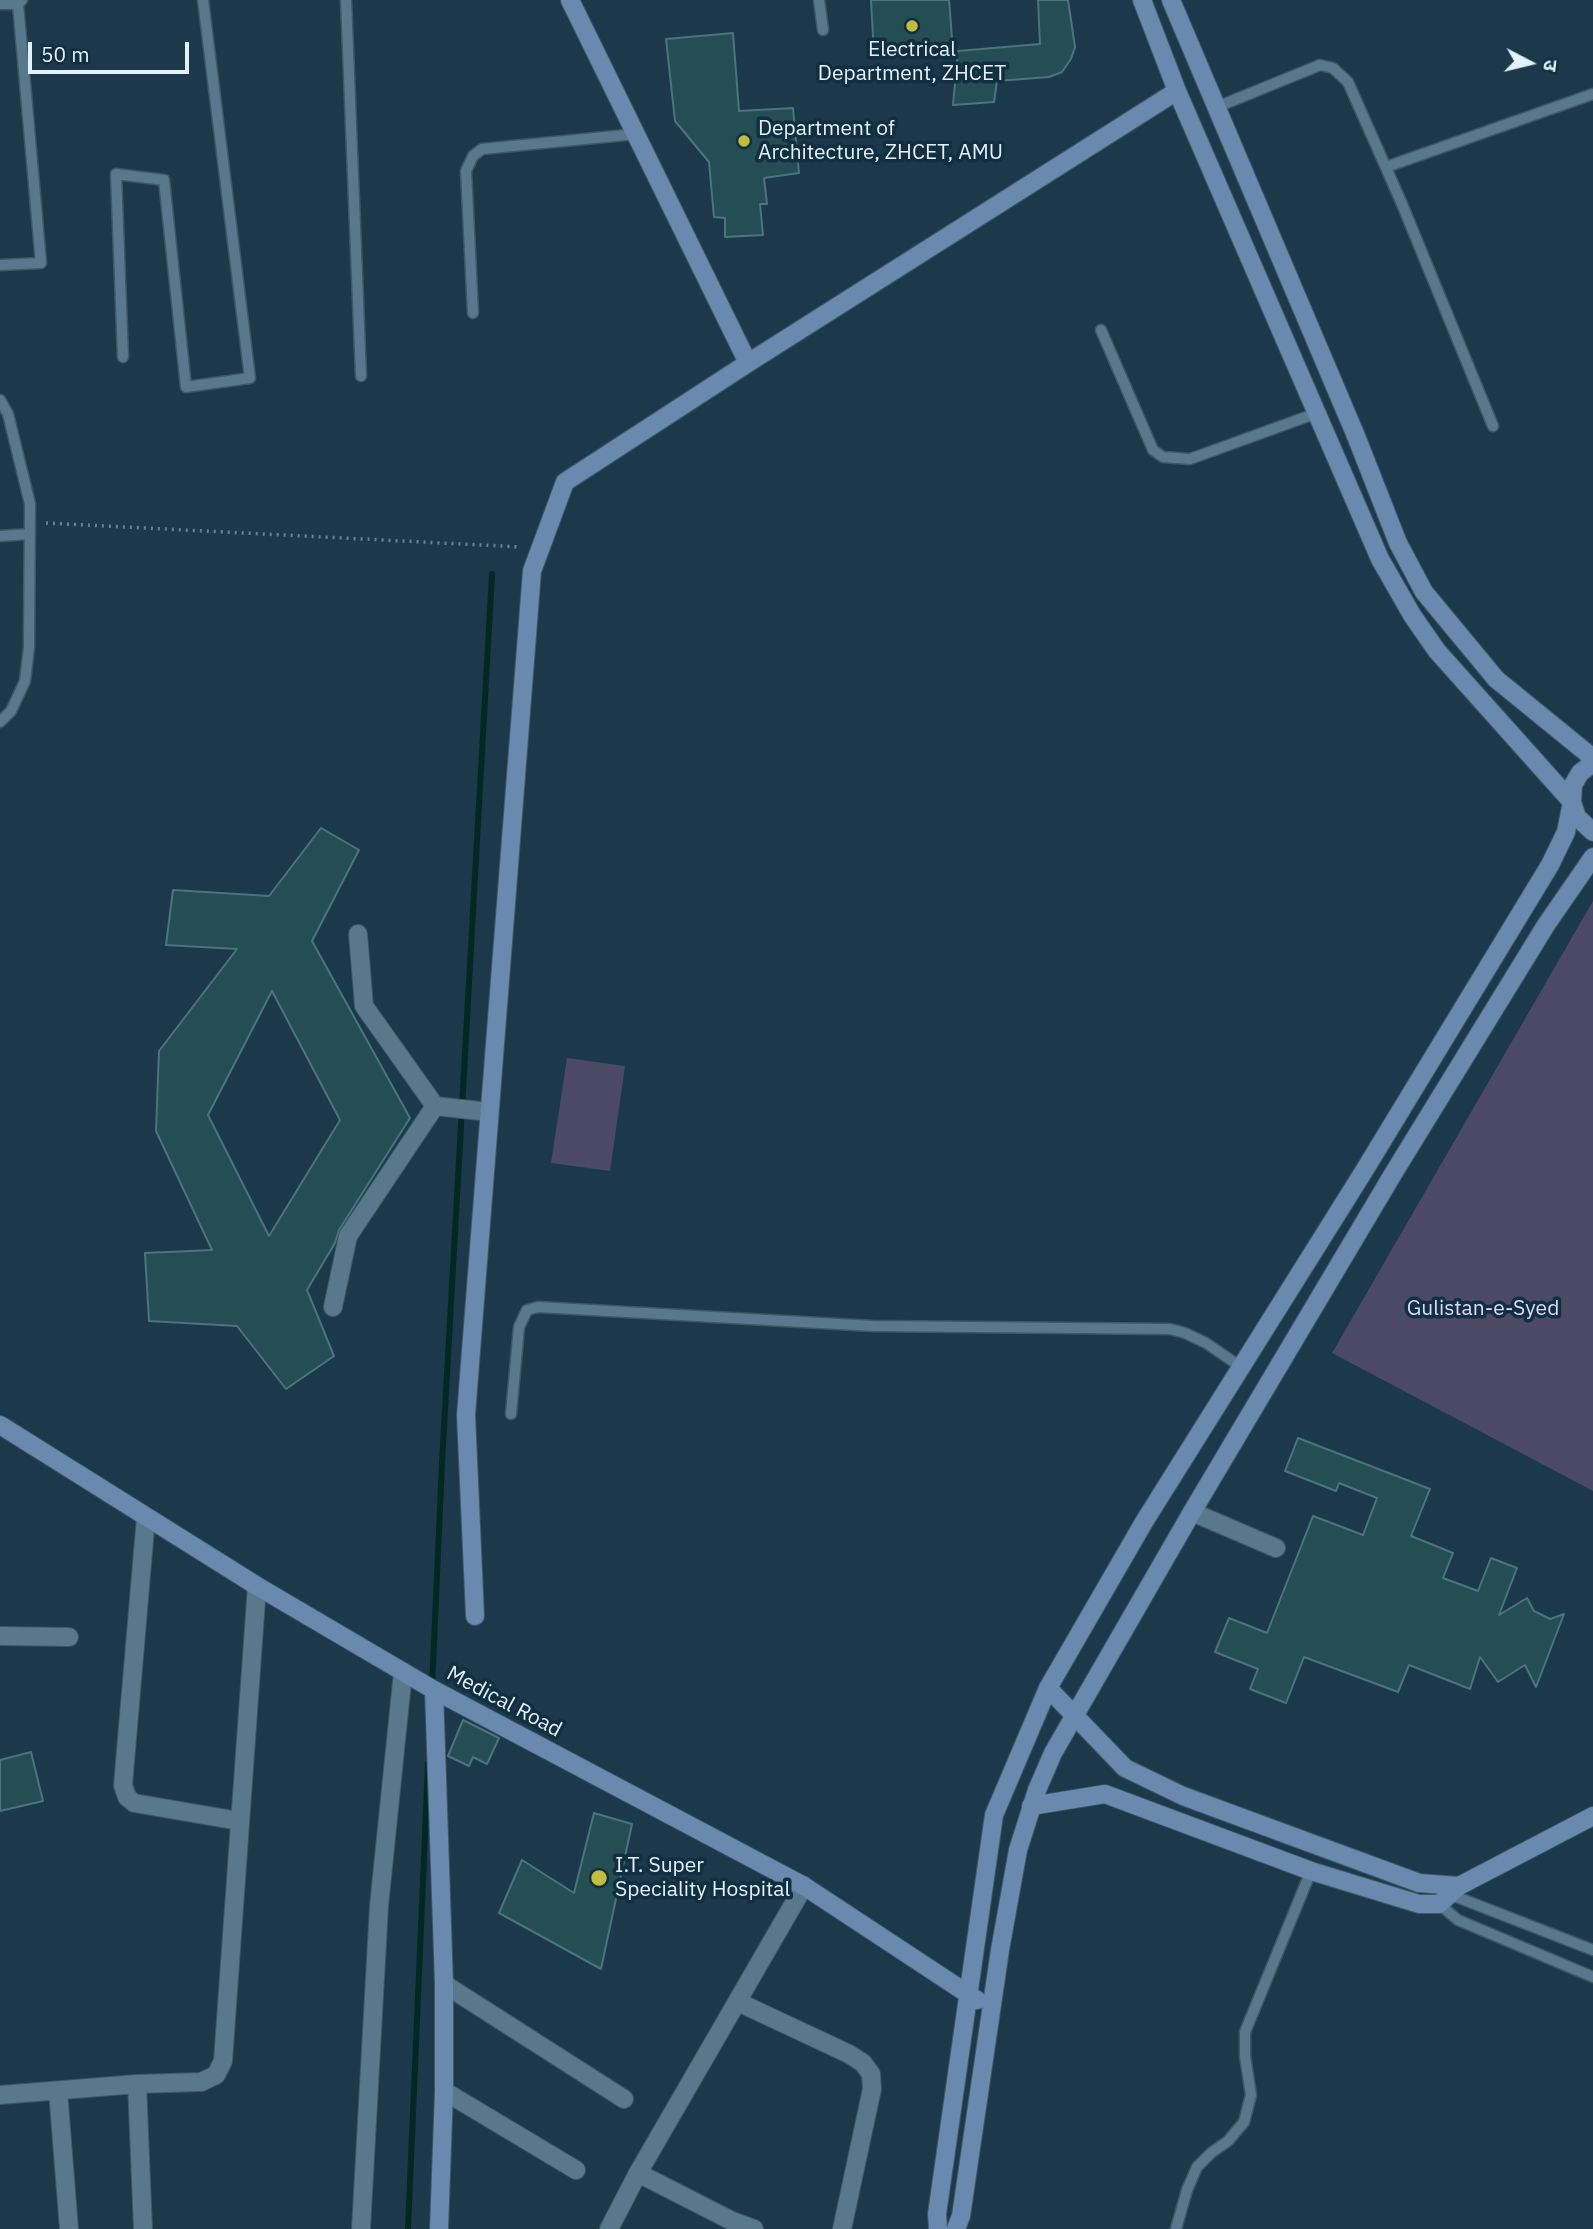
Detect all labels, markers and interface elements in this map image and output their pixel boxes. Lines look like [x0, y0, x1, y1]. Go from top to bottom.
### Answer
marker: Electrical Department, ZHCET [904, 18, 920, 34]
scale bar [32, 28, 192, 72]
north arrow [1495, 28, 1565, 98]
place label: Electrical Department, ZHCET [818, 37, 1006, 87]
text: 50 m [41, 40, 90, 68]
text: उ [1538, 59, 1563, 73]
place label: Department of Architecture, ZHCET, AMU [758, 116, 1003, 166]
marker: Department of Architecture, ZHCET, AMU [736, 133, 752, 149]
park label: Gulistan-e-Syed [1407, 1296, 1559, 1322]
street label: Medical Road [442, 1661, 566, 1743]
place label: I.T. Super Speciality Hospital [615, 1853, 790, 1903]
marker: I.T. Super Speciality Hospital [589, 1868, 609, 1888]

